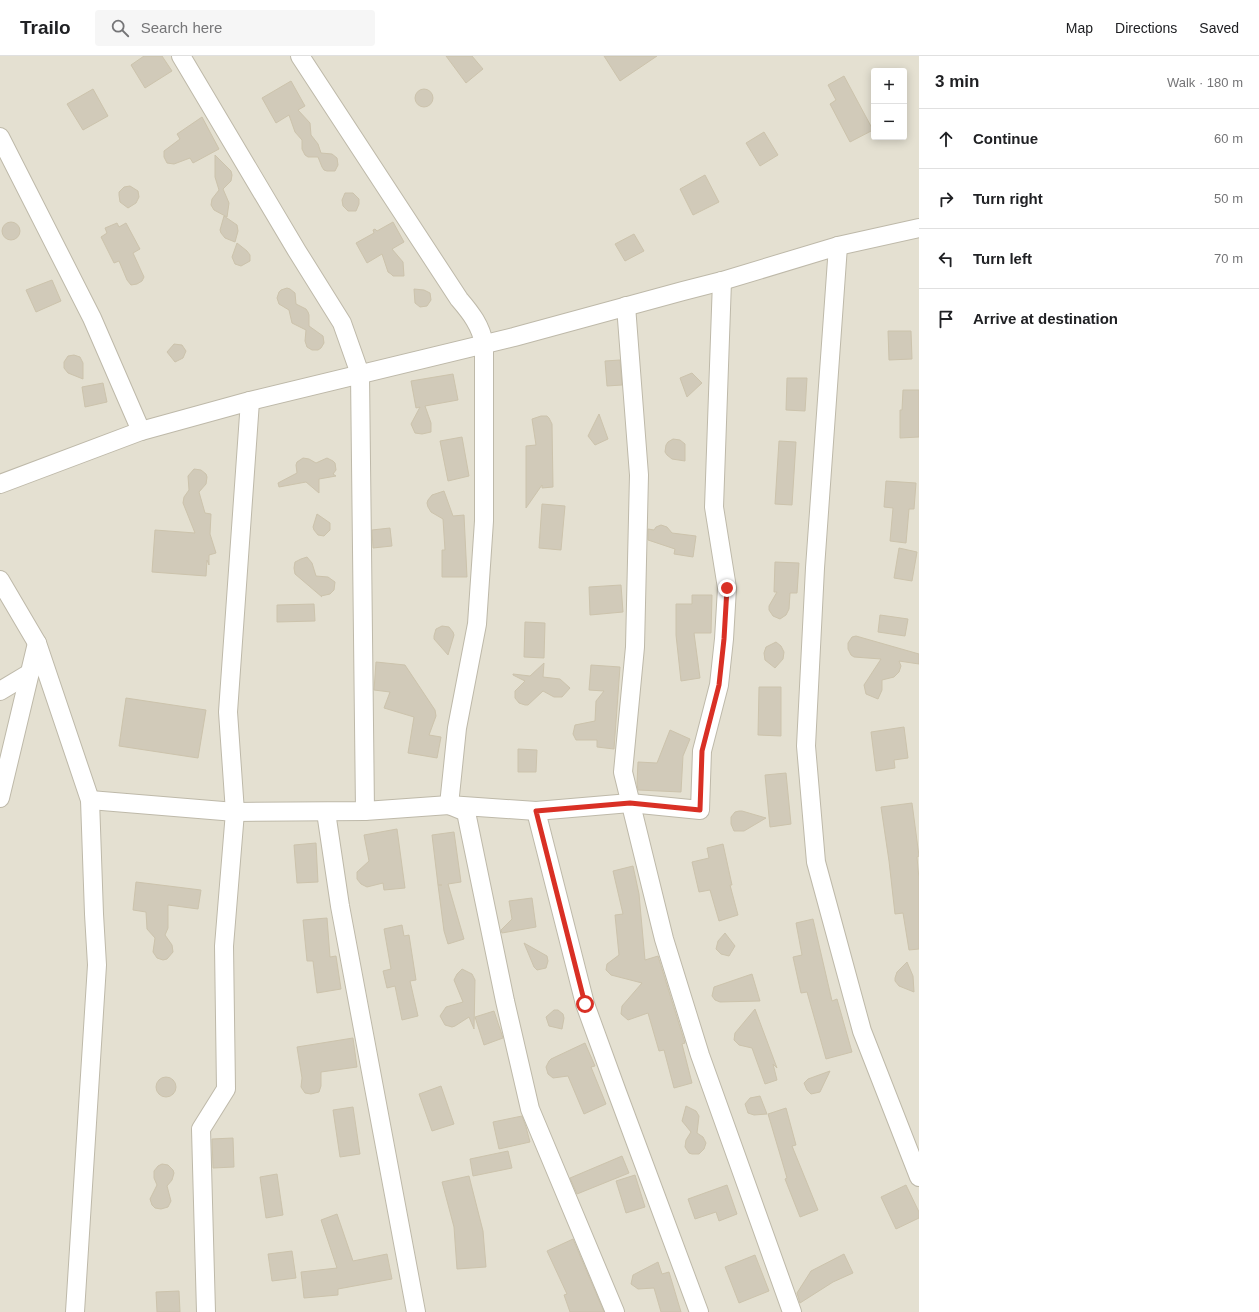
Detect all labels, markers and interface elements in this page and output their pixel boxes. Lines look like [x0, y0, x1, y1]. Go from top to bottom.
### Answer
search box [95, 10, 375, 46]
text: Trailo [20, 17, 71, 38]
icon: search [109, 17, 131, 39]
text: Search here [141, 19, 222, 36]
text: Map [1066, 20, 1093, 36]
text: Directions [1115, 20, 1177, 36]
text: Saved [1199, 20, 1239, 36]
map controls [871, 68, 907, 140]
button: + [871, 68, 907, 104]
text: 3 min [935, 72, 979, 91]
text: Walk · 180 m [1167, 75, 1243, 90]
button: − [871, 104, 907, 140]
icon: ahead [935, 128, 957, 150]
text: Continue [973, 130, 1038, 147]
text: 60 m [1214, 131, 1243, 146]
icon: right [935, 188, 957, 210]
text: Turn right [973, 190, 1043, 207]
text: 50 m [1214, 191, 1243, 206]
icon: left [935, 248, 957, 270]
text: Turn left [973, 250, 1032, 267]
text: 70 m [1214, 251, 1243, 266]
icon: arrive [935, 308, 957, 330]
text: Arrive at destination [973, 310, 1118, 327]
route end [718, 579, 736, 597]
route start [576, 995, 594, 1013]

